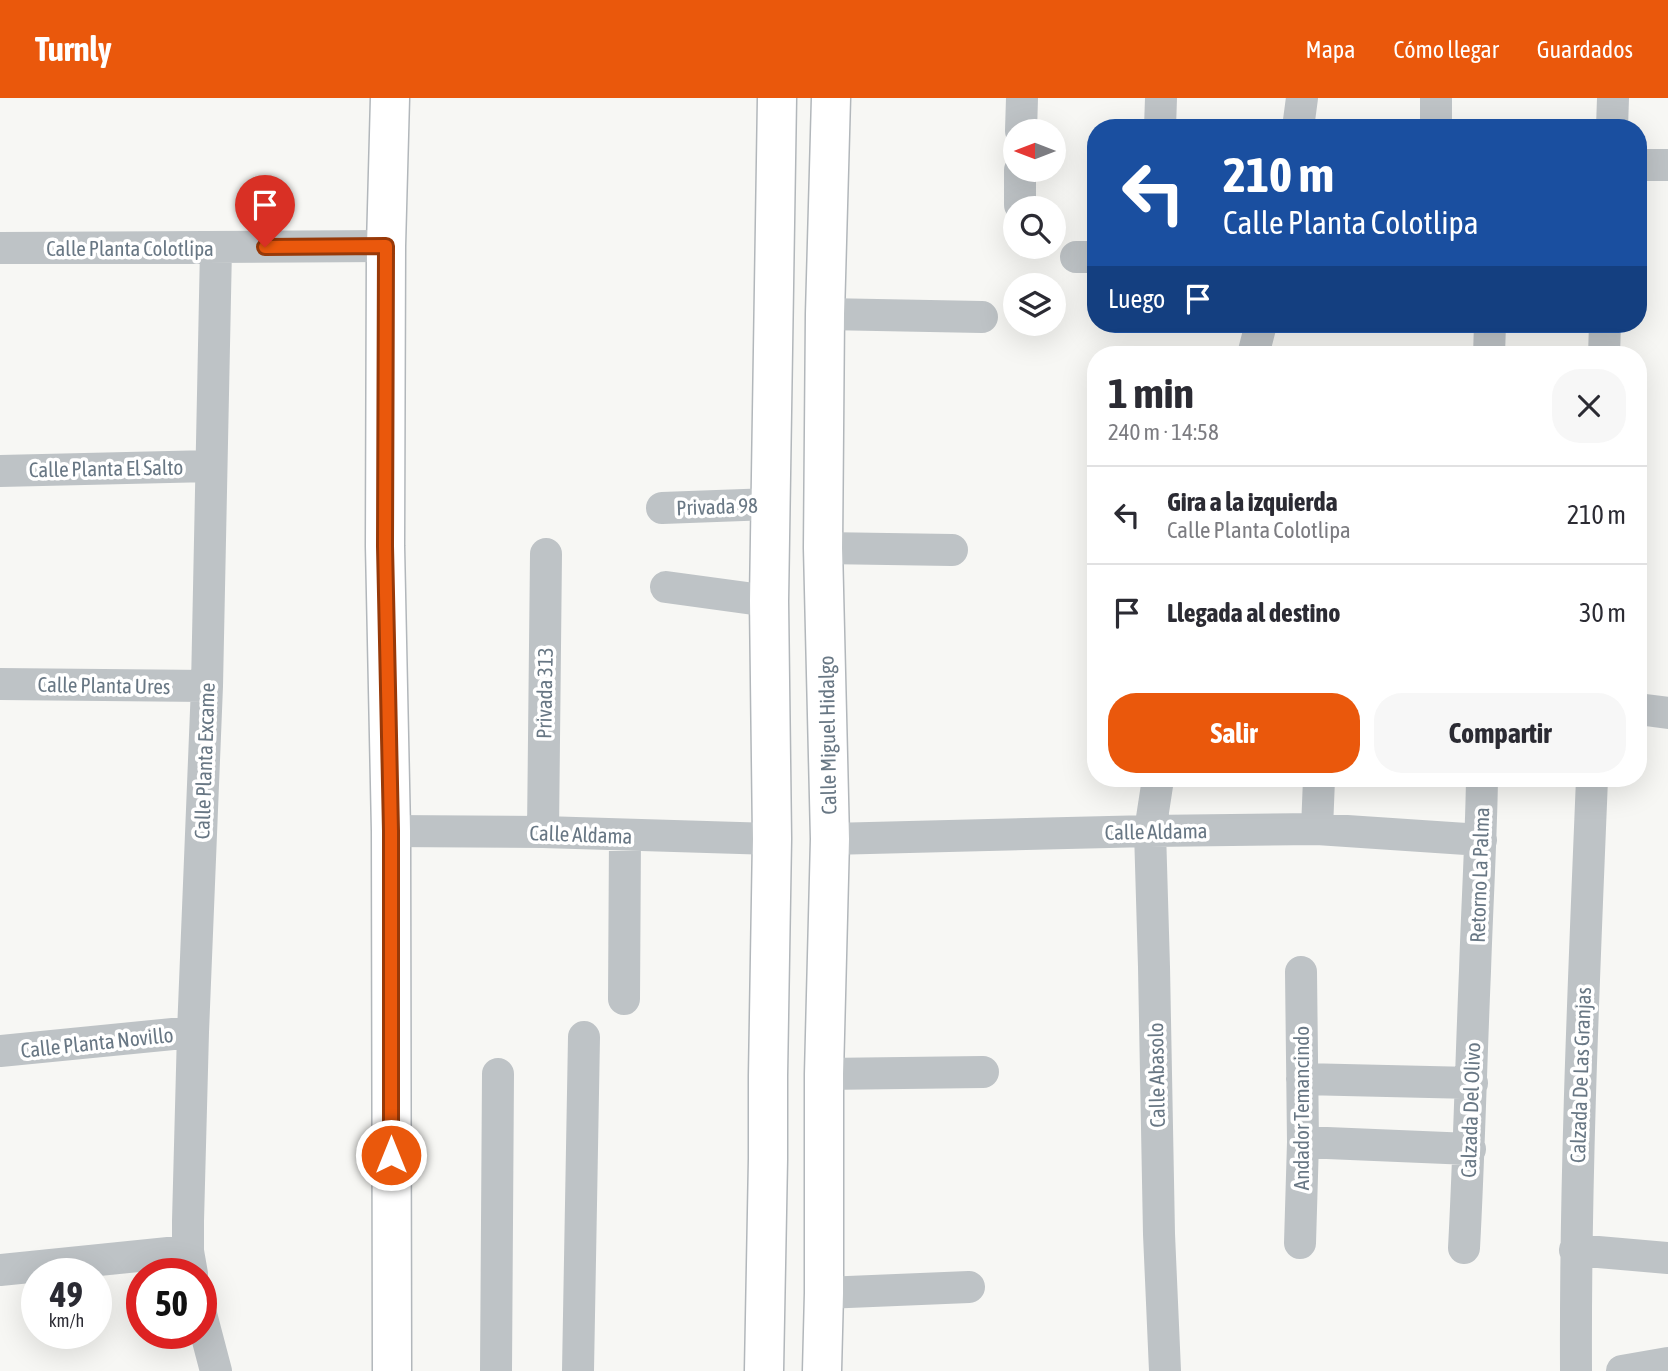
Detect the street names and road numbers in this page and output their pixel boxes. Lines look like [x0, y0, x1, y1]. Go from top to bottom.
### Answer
street label: Calle Planta Colotlipa [46, 236, 214, 260]
street label: Calle Planta El Salto [29, 455, 183, 481]
street label: Privada 98 [676, 493, 758, 519]
street label: Privada 313 [531, 647, 557, 739]
street label: Calle Miguel Hidalgo [814, 655, 840, 815]
street label: Calle Planta Ures [38, 672, 170, 698]
street label: Calle Planta Excame [189, 682, 219, 840]
street label: Retorno La Palma [1465, 807, 1493, 943]
street label: Calle Aldama [1104, 818, 1208, 844]
street label: Calle Aldama [529, 820, 633, 848]
street label: Calzada De Las Granjas [1565, 987, 1595, 1163]
street label: Calle Planta Novillo [19, 1022, 175, 1062]
street label: Calle Abasolo [1143, 1022, 1169, 1128]
street label: Andador Temancindo [1289, 1026, 1313, 1190]
street label: Calzada Del Olivo [1456, 1042, 1484, 1178]

